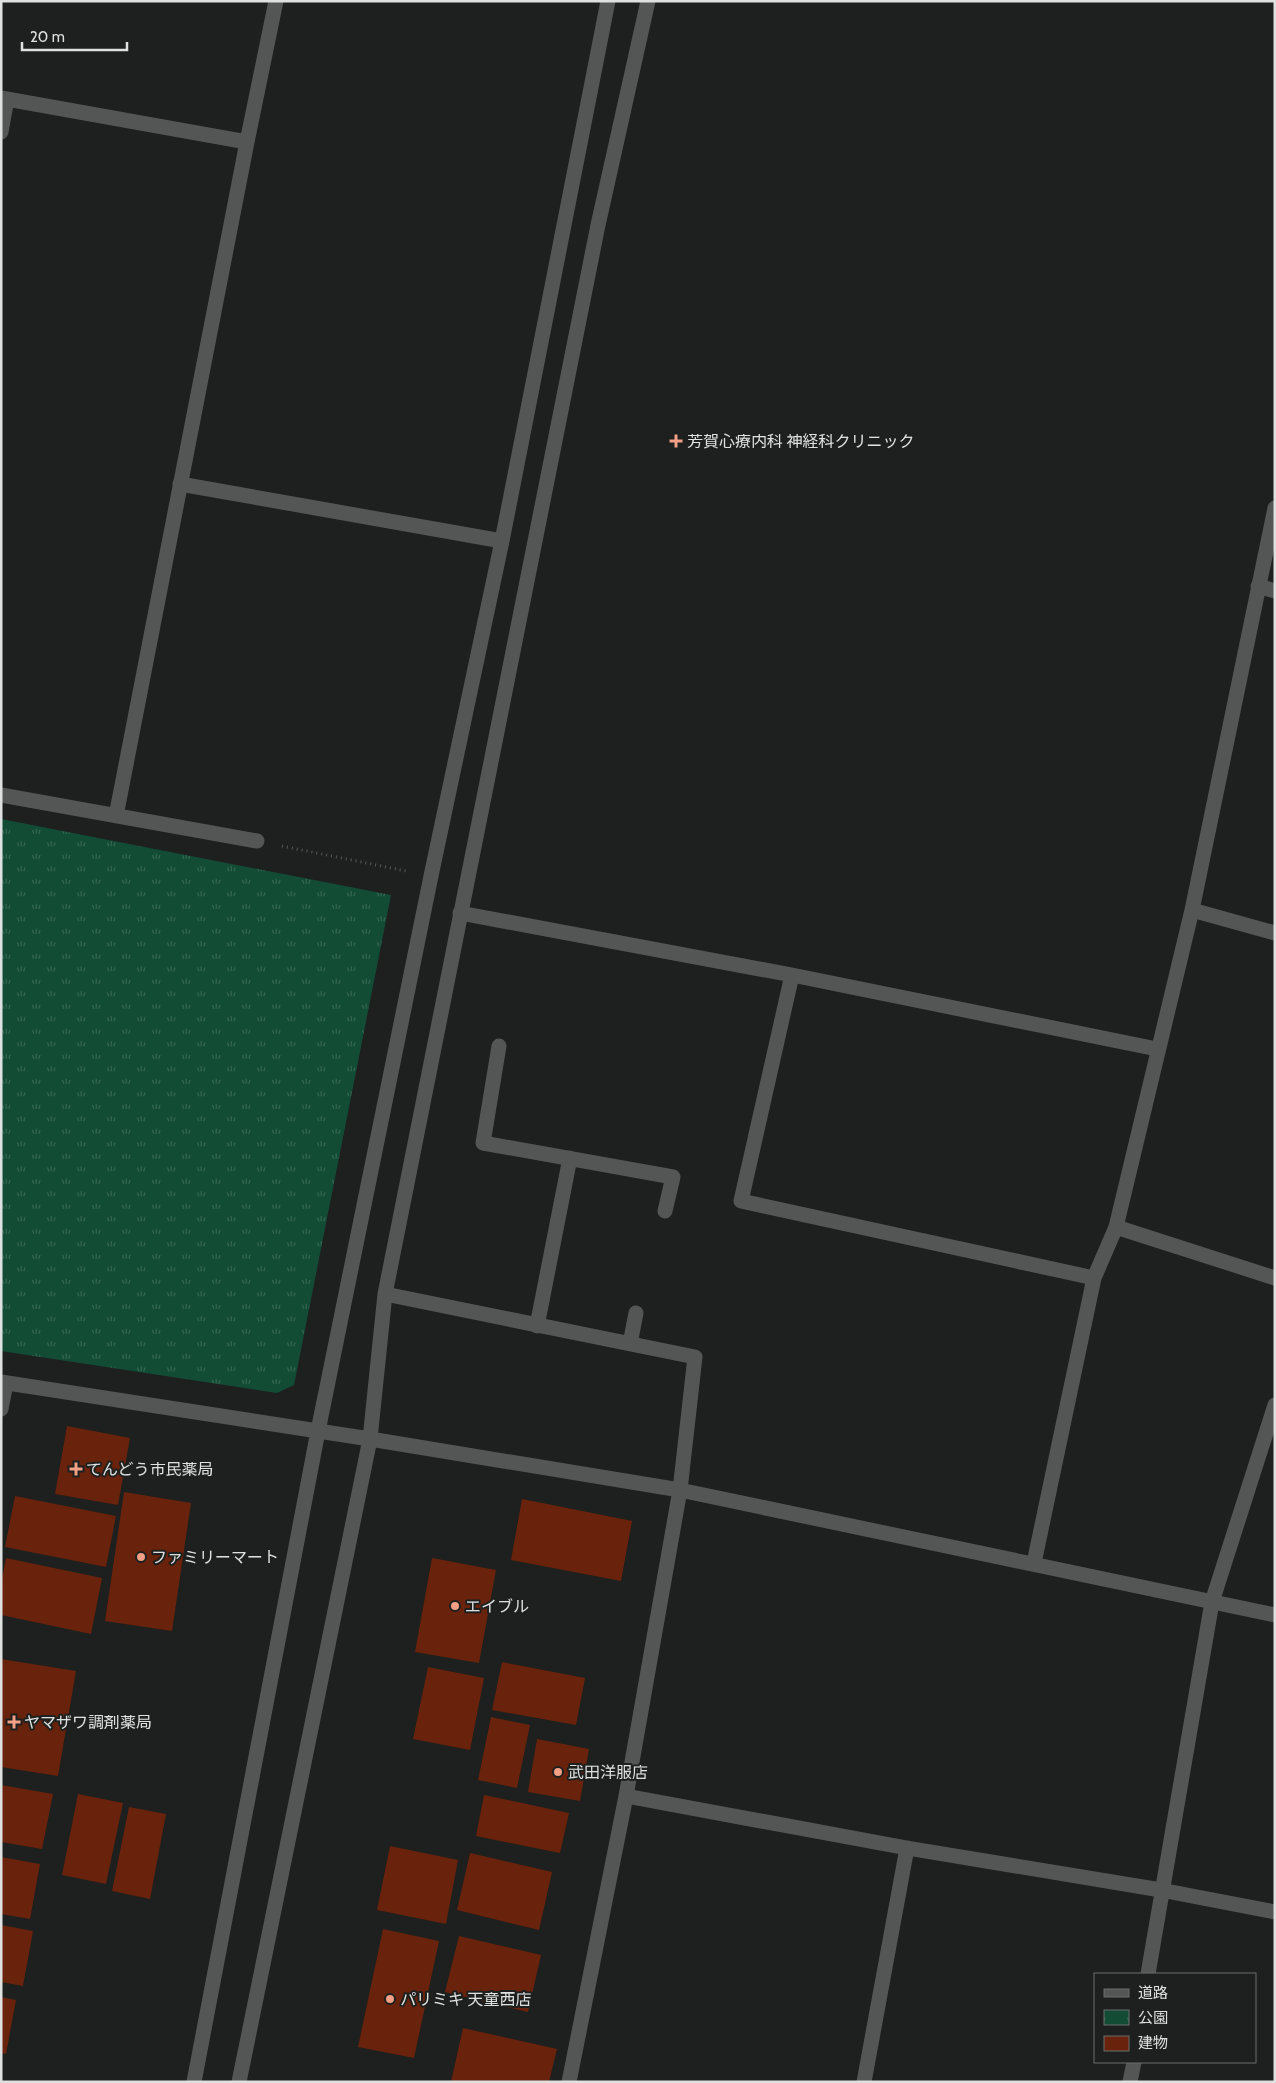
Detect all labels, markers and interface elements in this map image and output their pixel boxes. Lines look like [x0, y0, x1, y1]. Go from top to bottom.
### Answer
scale bar [22, 20, 128, 52]
text: 20 m [30, 28, 65, 46]
place label: 芳賀心療内科 神経科クリニック [687, 432, 915, 451]
marker: 芳賀心療内科 神経科クリニック [669, 434, 683, 448]
place label: てんどう市民薬局 [86, 1460, 214, 1479]
marker: てんどう市民薬局 [70, 1463, 82, 1475]
place label: ファミリーマート [151, 1548, 279, 1567]
marker: ファミリーマート [135, 1551, 147, 1563]
place label: エイブル [465, 1597, 529, 1616]
marker: エイブル [449, 1600, 461, 1612]
place label: ヤマザワ調剤薬局 [24, 1713, 152, 1732]
marker: ヤマザワ調剤薬局 [8, 1716, 20, 1728]
place label: 武田洋服店 [568, 1763, 648, 1782]
marker: 武田洋服店 [552, 1766, 564, 1778]
legend [1094, 1973, 1256, 2063]
text: 道路 [1138, 1984, 1168, 2002]
place label: パリミキ 天童西店 [400, 1990, 532, 2009]
marker: パリミキ 天童西店 [384, 1993, 396, 2005]
text: 公園 [1138, 2009, 1168, 2027]
text: 建物 [1138, 2034, 1168, 2052]

